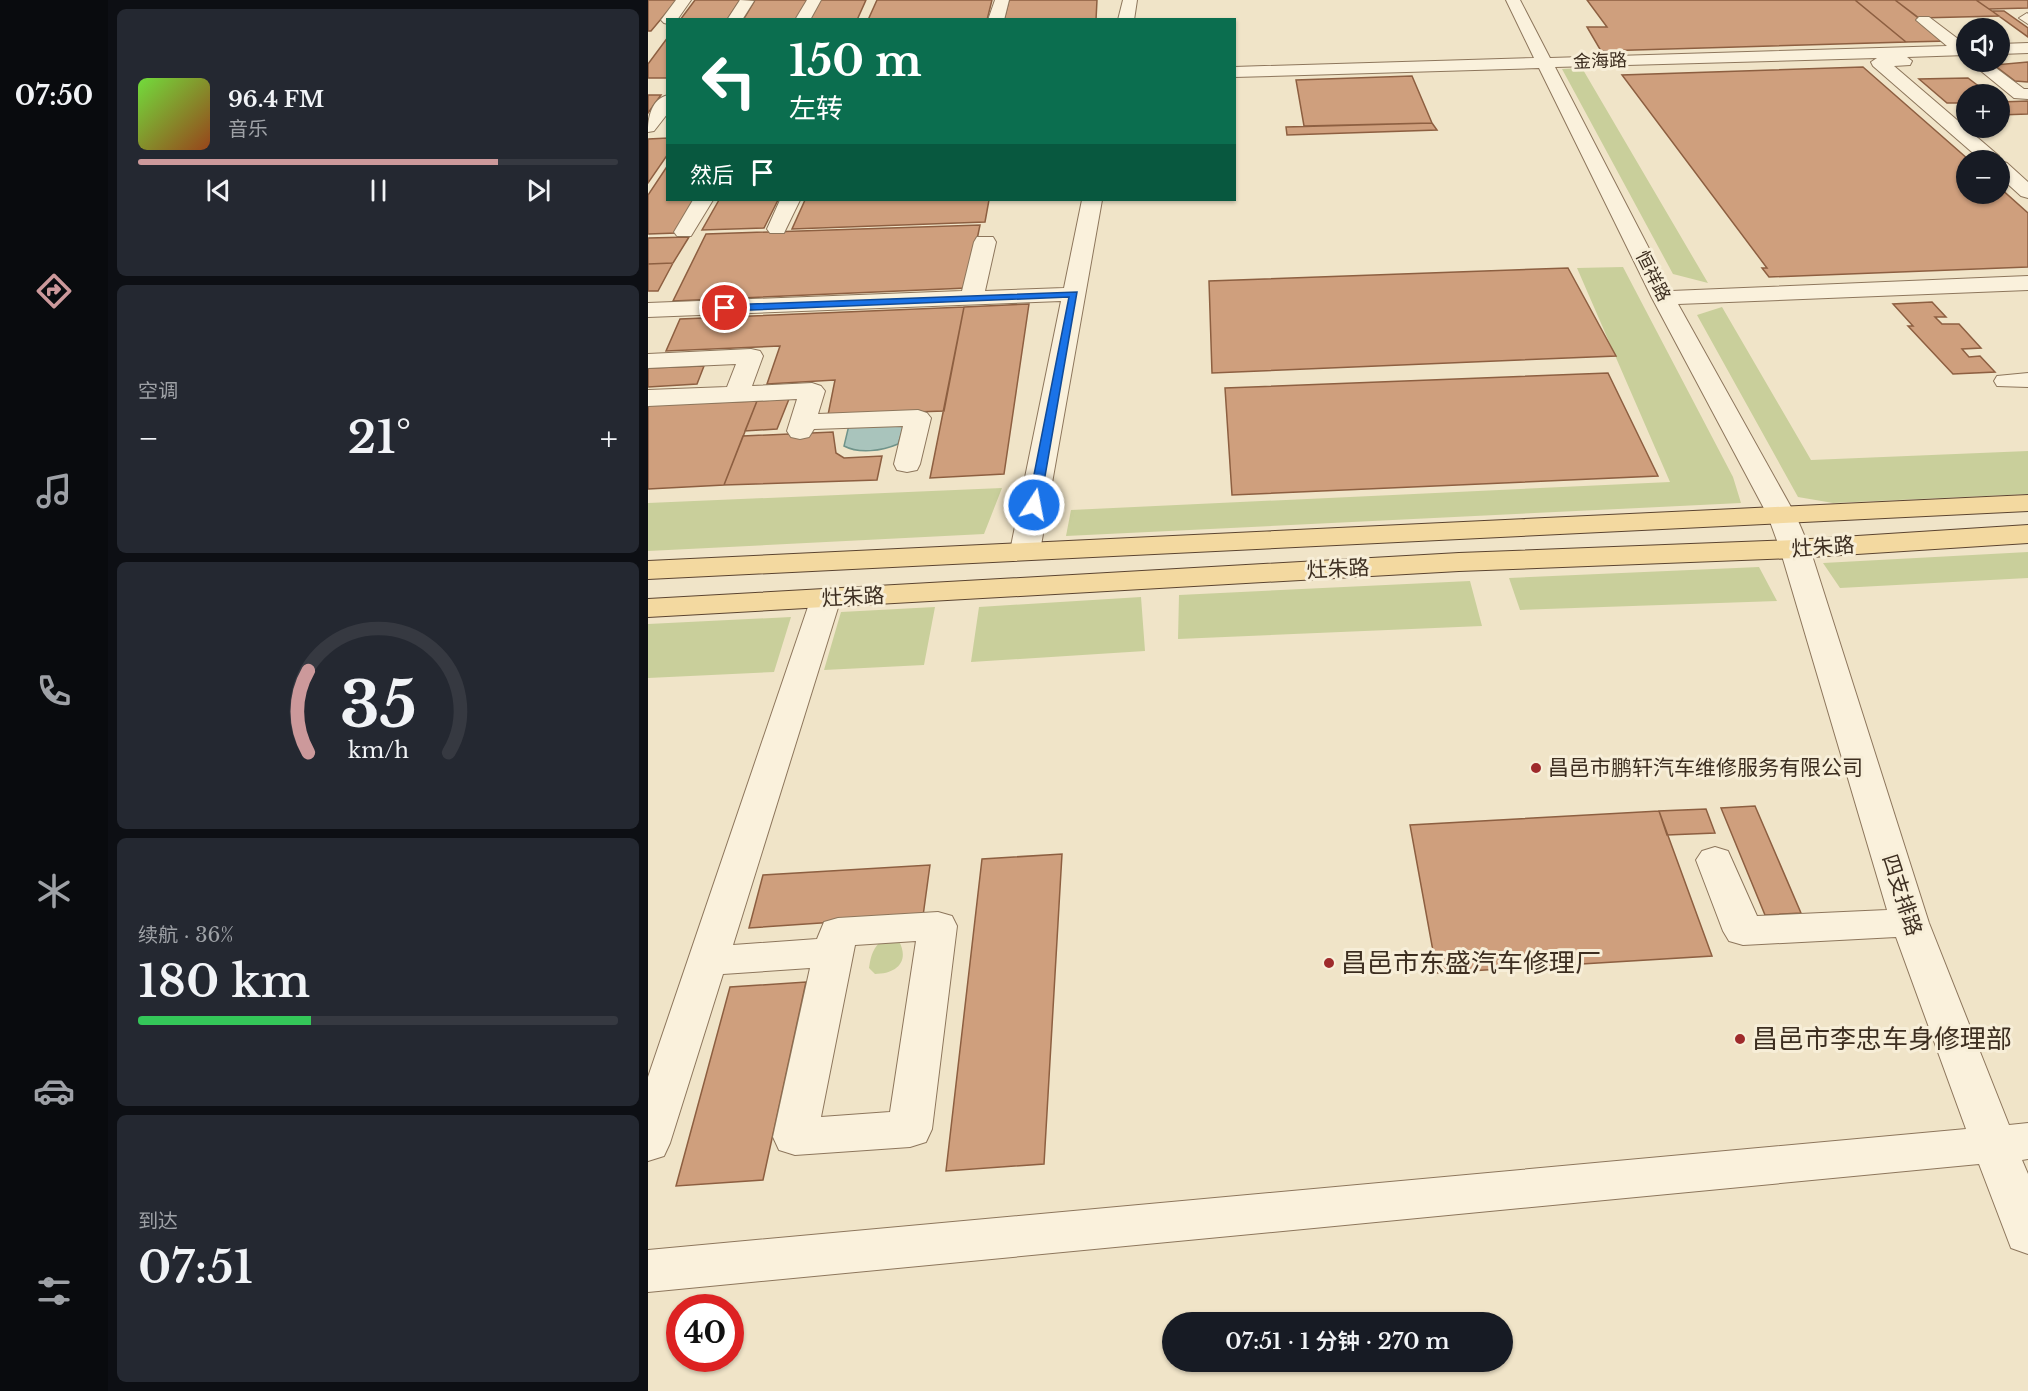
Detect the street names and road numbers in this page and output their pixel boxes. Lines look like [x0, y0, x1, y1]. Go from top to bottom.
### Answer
street label: 金海路 [1573, 49, 1627, 73]
street label: 恒祥路 [1631, 247, 1675, 305]
street label: 灶朱路 [1791, 532, 1855, 562]
street label: 灶朱路 [1306, 554, 1370, 584]
street label: 灶朱路 [821, 582, 885, 612]
street label: 四支排路 [1877, 851, 1927, 939]

